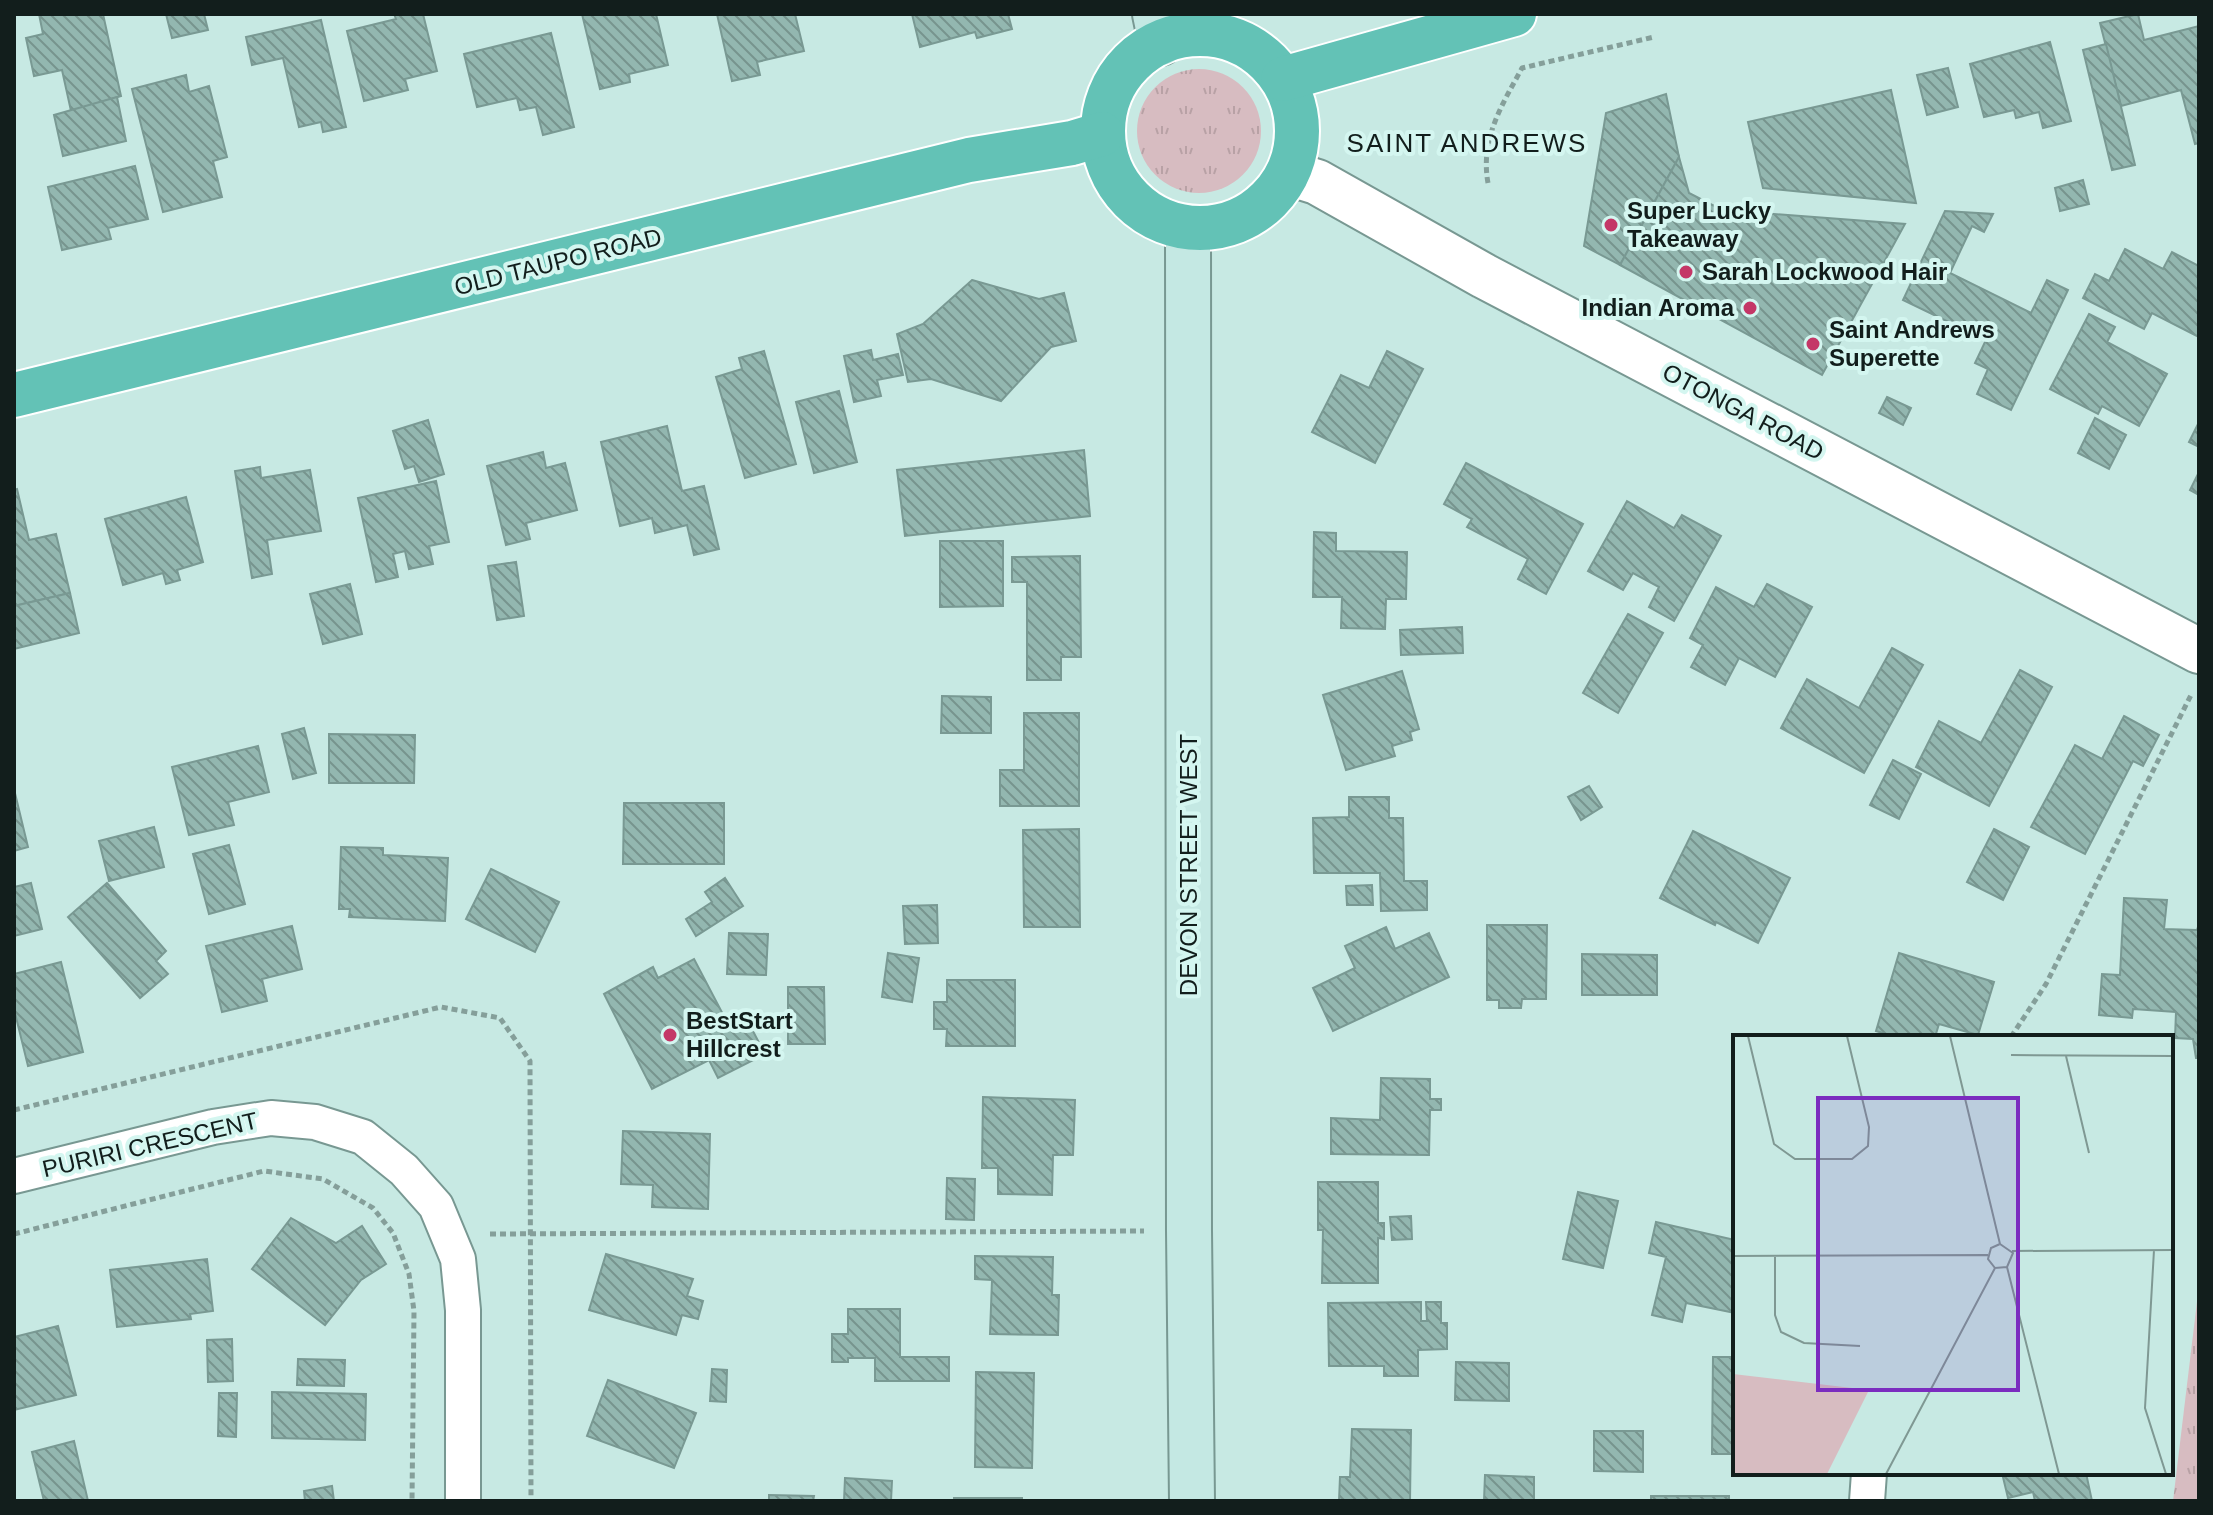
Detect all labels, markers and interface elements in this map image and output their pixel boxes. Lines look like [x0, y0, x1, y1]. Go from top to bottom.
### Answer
district label: SAINT ANDREWS [1347, 128, 1587, 158]
place label: Super Lucky Takeaway [1627, 197, 1772, 252]
marker: Super Lucky Takeaway [1602, 216, 1620, 234]
street label: OLD TAUPO ROAD [452, 223, 664, 300]
place label: Sarah Lockwood Hair [1702, 258, 1947, 285]
marker: Sarah Lockwood Hair [1677, 263, 1695, 281]
place label: Indian Aroma [1582, 294, 1735, 321]
marker: Indian Aroma [1741, 299, 1759, 317]
place label: Saint Andrews Superette [1829, 316, 1995, 371]
marker: Saint Andrews Superette [1804, 335, 1822, 353]
street label: OTONGA ROAD [1658, 358, 1828, 465]
street label: DEVON STREET WEST [1175, 734, 1202, 996]
place label: BestStart Hillcrest [686, 1007, 793, 1062]
marker: BestStart Hillcrest [661, 1026, 679, 1044]
inset map [1733, 1035, 2173, 1475]
street label: PURIRI CRESCENT [40, 1107, 260, 1182]

